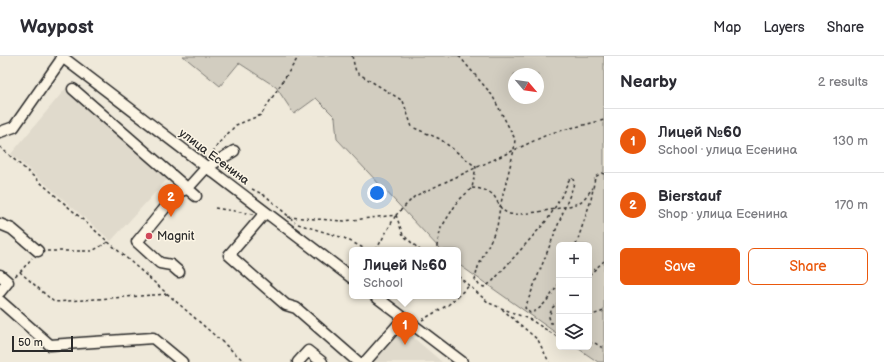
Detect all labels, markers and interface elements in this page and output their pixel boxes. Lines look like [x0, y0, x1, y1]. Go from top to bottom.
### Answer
text: Waypost [20, 16, 94, 39]
text: Map [713, 19, 741, 36]
text: Layers [763, 19, 805, 36]
text: Share [827, 19, 864, 36]
north arrow [508, 68, 544, 104]
text: Nearby [620, 72, 677, 92]
text: 2 results [818, 74, 868, 90]
text: Лицей №60 [658, 123, 742, 142]
street label: улица Есенина [176, 126, 252, 188]
text: 1 [630, 133, 636, 149]
text: 130 m [833, 133, 868, 149]
text: School · улица Есенина [658, 142, 797, 158]
your location [367, 183, 387, 203]
pin: 2 [158, 184, 184, 217]
text: Bierstauf [658, 187, 722, 206]
text: 2 [629, 197, 637, 213]
text: 170 m [835, 197, 868, 213]
text: Shop · улица Есенина [658, 206, 788, 222]
place label: Magnit [157, 229, 195, 244]
marker: Magnit [144, 231, 154, 241]
map controls [556, 242, 592, 350]
button: + [556, 242, 592, 278]
popup [349, 247, 461, 299]
button: Save [620, 248, 740, 285]
button: Share [748, 248, 868, 285]
text: Лицей №60 [363, 256, 447, 275]
text: School [363, 275, 403, 291]
button: − [556, 278, 592, 314]
pin: 1 [392, 312, 418, 345]
button: layers [556, 314, 592, 350]
scale bar [12, 334, 73, 353]
text: 50 m [18, 336, 43, 349]

